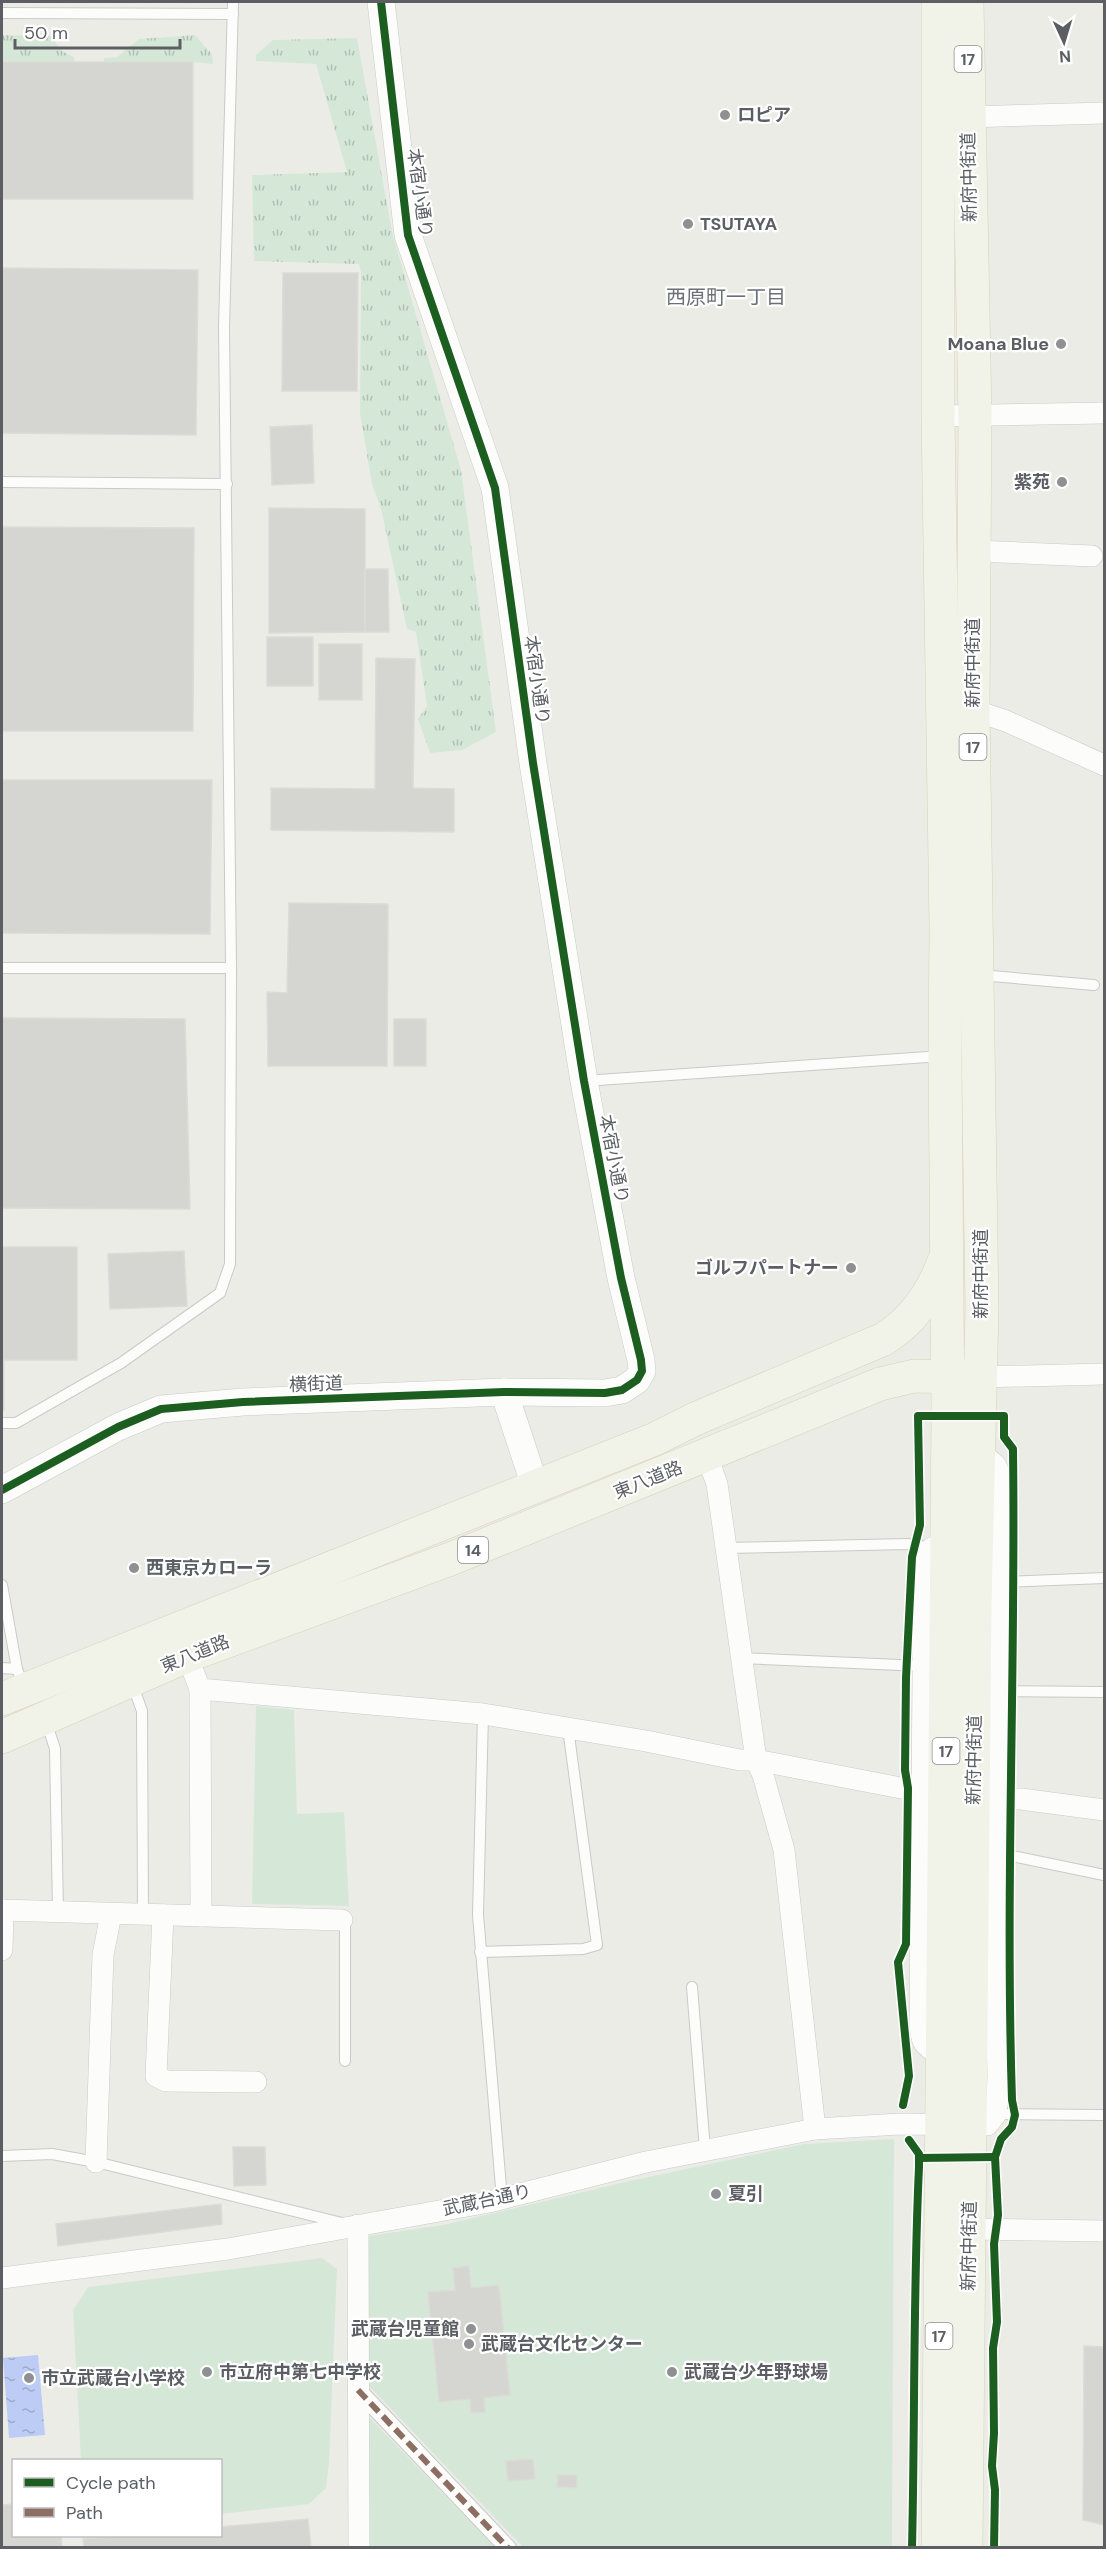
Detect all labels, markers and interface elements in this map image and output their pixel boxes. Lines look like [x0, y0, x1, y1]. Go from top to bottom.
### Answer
scale bar [15, 12, 180, 50]
north arrow [1034, 12, 1094, 72]
text: 50 m [24, 21, 68, 45]
road number: 17 [954, 46, 982, 72]
text: N [1058, 46, 1072, 67]
place label: ロピア [737, 103, 791, 127]
marker: ロピア [718, 108, 732, 122]
street label: 新府中街道 [956, 132, 982, 222]
street label: 本宿小通り [402, 147, 438, 239]
place label: TSUTAYA [700, 212, 777, 236]
marker: TSUTAYA [681, 217, 695, 231]
district label: 西原町一丁目 [666, 284, 786, 310]
place label: Moana Blue [947, 332, 1049, 356]
marker: Moana Blue [1054, 337, 1068, 351]
place label: 紫苑 [1014, 470, 1050, 494]
marker: 紫苑 [1055, 475, 1069, 489]
street label: 新府中街道 [961, 618, 985, 708]
street label: 本宿小通り [519, 634, 555, 726]
road number: 17 [960, 734, 986, 760]
street label: 本宿小通り [594, 1113, 634, 1205]
street label: 新府中街道 [969, 1229, 993, 1319]
place label: ゴルフパートナー [695, 1256, 839, 1280]
marker: ゴルフパートナー [844, 1261, 858, 1275]
street label: 横街道 [289, 1371, 343, 1397]
street label: 東八道路 [610, 1455, 686, 1505]
road number: 14 [458, 1537, 488, 1563]
place label: 西東京カローラ [146, 1556, 272, 1580]
marker: 西東京カローラ [127, 1561, 141, 1575]
street label: 東八道路 [157, 1629, 233, 1679]
street label: 新府中街道 [961, 1715, 987, 1805]
road number: 17 [932, 1738, 960, 1764]
street label: 武蔵台通り [440, 2179, 534, 2221]
place label: 夏引 [728, 2182, 764, 2206]
marker: 夏引 [709, 2187, 723, 2201]
street label: 新府中街道 [956, 2201, 982, 2291]
place label: 武蔵台児童館 [351, 2317, 459, 2341]
marker: 武蔵台児童館 [464, 2322, 478, 2336]
road number: 17 [926, 2323, 952, 2349]
place label: 武蔵台文化センター [481, 2332, 643, 2356]
marker: 武蔵台文化センター [462, 2337, 476, 2351]
place label: 市立府中第七中学校 [219, 2360, 381, 2384]
place label: 武蔵台少年野球場 [684, 2360, 828, 2384]
marker: 市立府中第七中学校 [200, 2365, 214, 2379]
marker: 武蔵台少年野球場 [665, 2365, 679, 2379]
place label: 市立武蔵台小学校 [41, 2366, 185, 2390]
marker: 市立武蔵台小学校 [22, 2371, 36, 2385]
legend [12, 2459, 222, 2537]
text: Cycle path [66, 2471, 156, 2495]
text: Path [66, 2501, 103, 2525]

